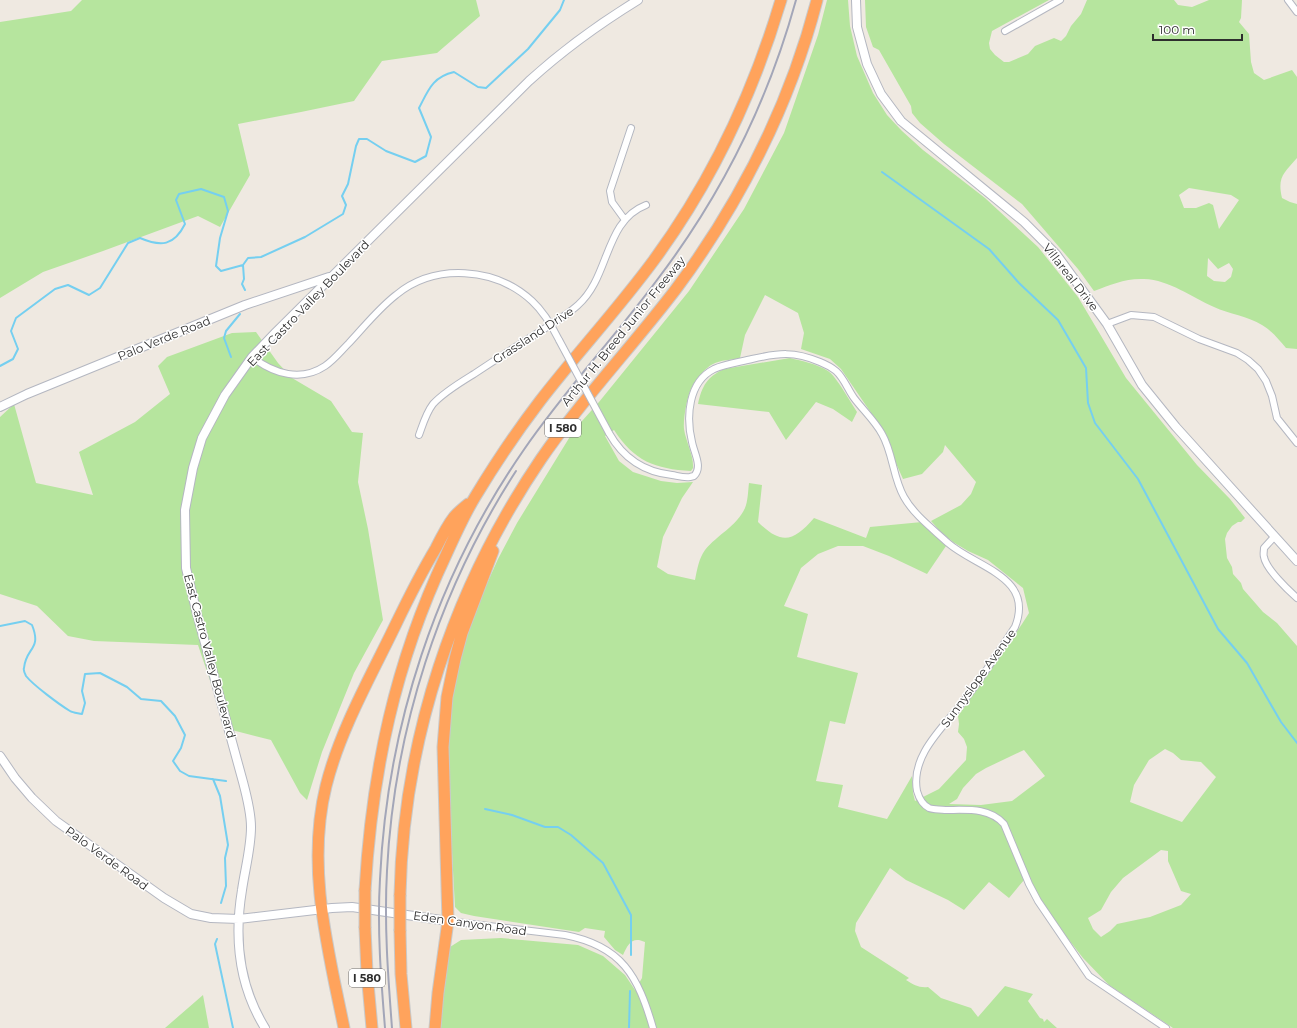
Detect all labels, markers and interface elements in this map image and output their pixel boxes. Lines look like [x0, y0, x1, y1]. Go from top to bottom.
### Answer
scale bar [1153, 16, 1242, 42]
text: 100 m [1159, 22, 1195, 37]
street label: East Castro Valley Boulevard [244, 237, 372, 369]
street label: Villareal Drive [1040, 240, 1102, 314]
street label: Arthur H. Breed Junior Freeway [558, 253, 688, 409]
street label: Grassland Drive [490, 303, 576, 367]
street label: Palo Verde Road [115, 313, 213, 363]
road number: I 580 [545, 419, 581, 437]
street label: East Castro Valley Boulevard [181, 572, 239, 740]
street label: Sunnyslope Avenue [937, 626, 1019, 730]
street label: Palo Verde Road [63, 823, 151, 893]
street label: Eden Canyon Road [412, 908, 528, 938]
road number: I 580 [349, 969, 385, 987]

